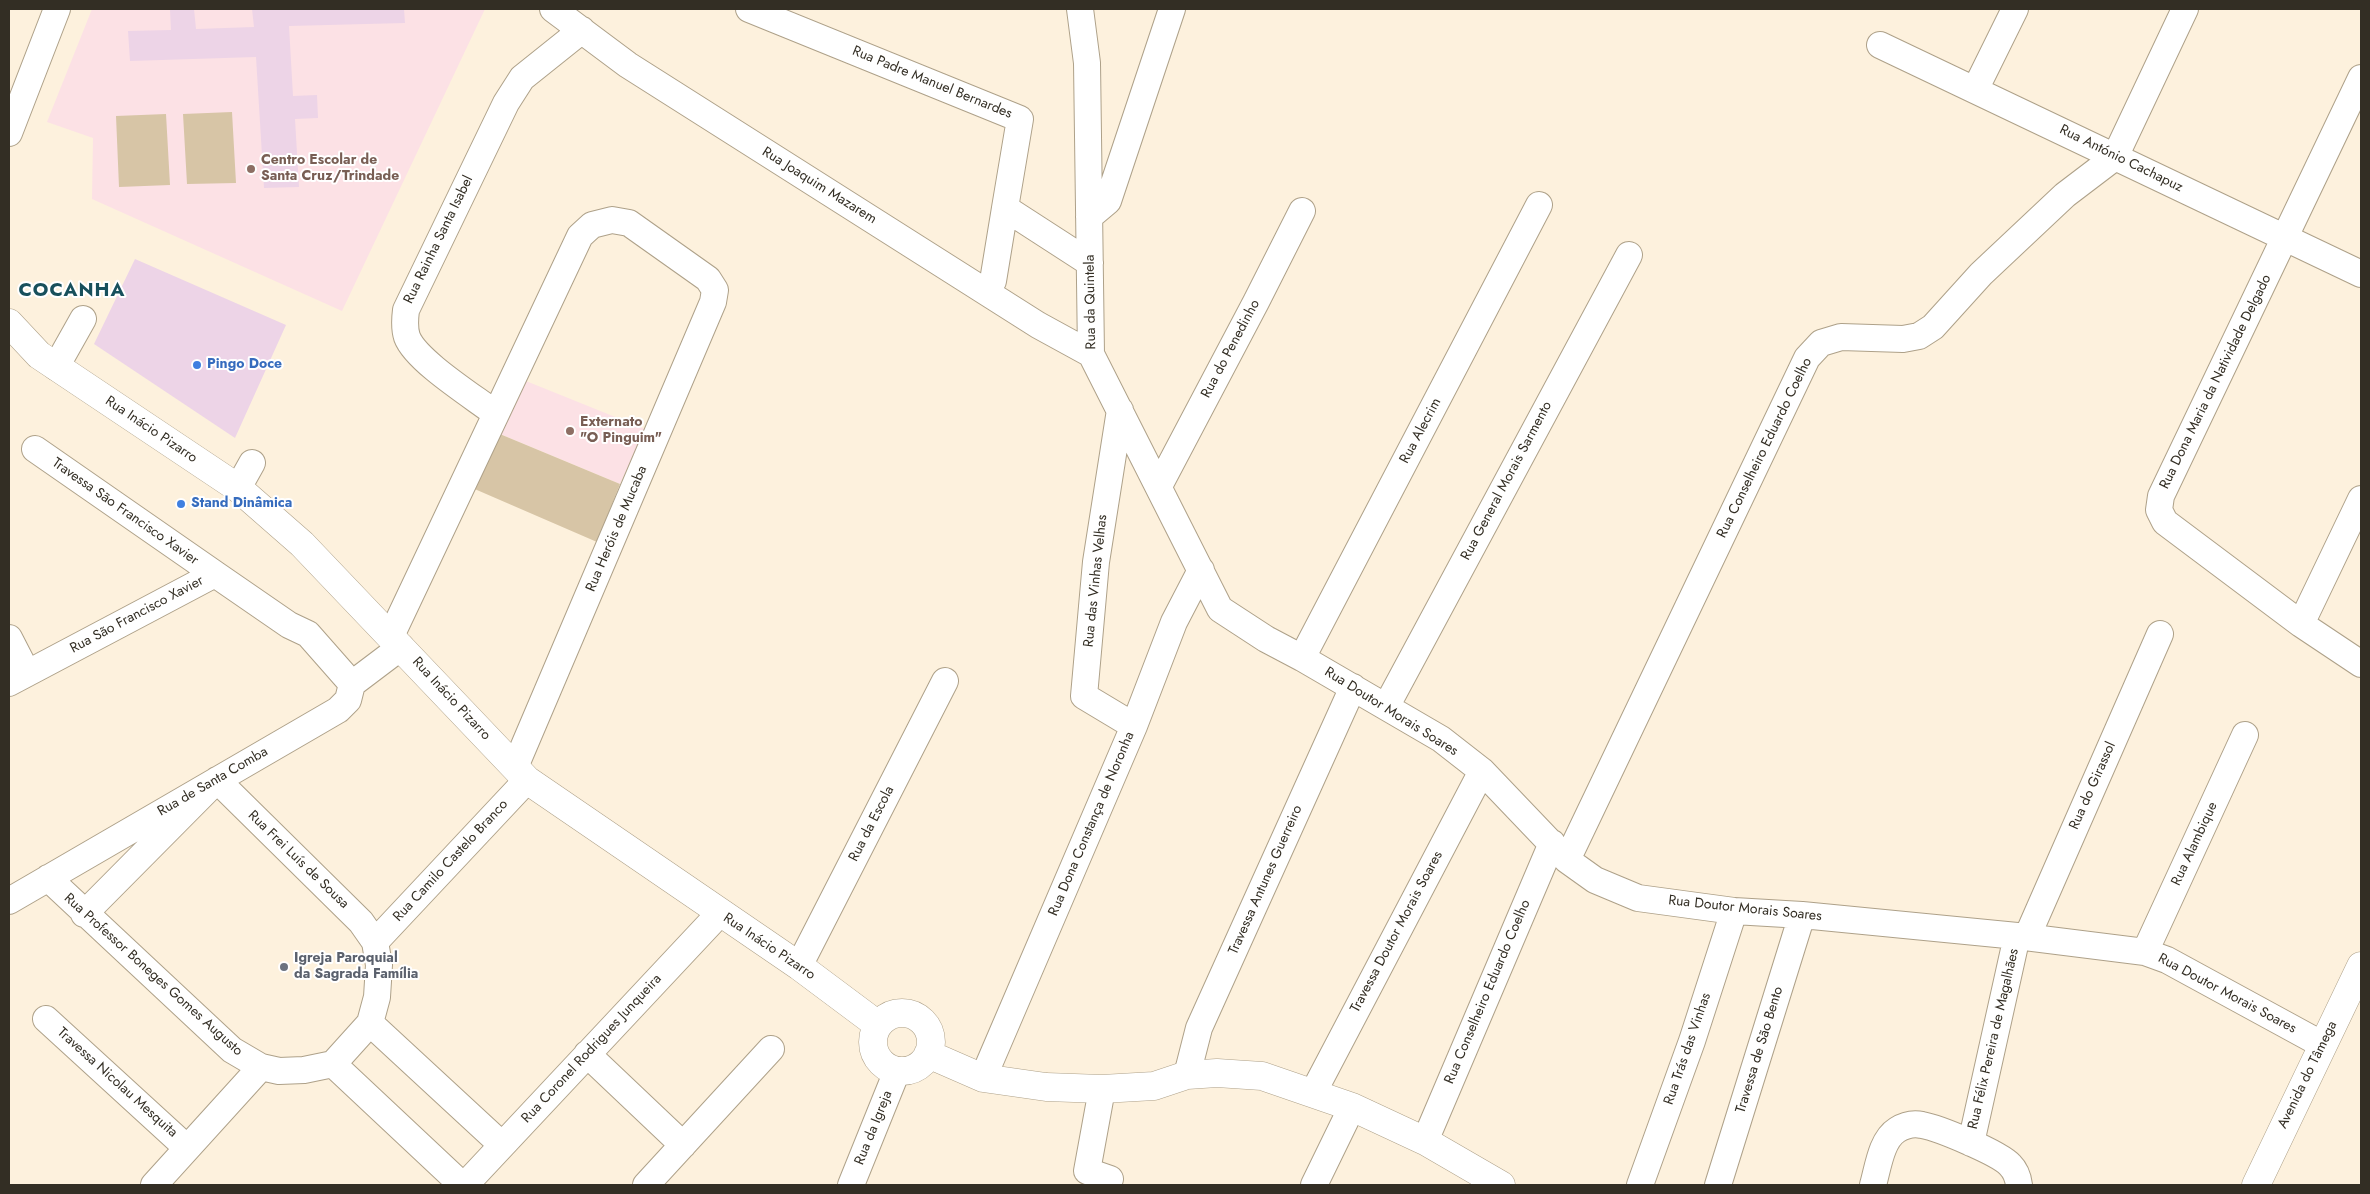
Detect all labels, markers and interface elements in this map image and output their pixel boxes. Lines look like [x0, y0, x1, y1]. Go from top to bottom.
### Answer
street label: Rua Padre Manuel Bernardes [850, 43, 1014, 123]
street label: Rua António Cachapuz [2056, 122, 2186, 196]
street label: Rua Joaquim Mazarem [759, 144, 879, 228]
place label: Centro Escolar de Santa Cruz/Trindade [261, 153, 399, 186]
marker: Centro Escolar de Santa Cruz/Trindade [245, 163, 257, 175]
street label: Rua Rainha Santa Isabel [401, 173, 477, 307]
street label: Rua da Quintela [1082, 254, 1100, 350]
street label: Rua Dona Maria da Natividade Delgado [2157, 272, 2275, 492]
district label: COCANHA [18, 280, 126, 302]
street label: Rua do Penedinho [1198, 297, 1264, 401]
street label: Rua Conselheiro Eduardo Coelho [1714, 355, 1816, 541]
place label: Pingo Doce [207, 357, 282, 373]
marker: Pingo Doce [191, 359, 203, 371]
street label: Rua Inácio Pizarro [102, 393, 200, 467]
street label: Rua Alecrim [1397, 395, 1445, 467]
street label: Rua General Morais Sarmento [1458, 399, 1556, 563]
place label: Externato "O Pinguim" [580, 415, 662, 448]
marker: Externato "O Pinguim" [564, 425, 576, 437]
street label: Travessa São Francisco Xavier [49, 455, 201, 569]
street label: Rua Heróis de Mucaba [583, 463, 651, 595]
place label: Stand Dinâmica [191, 496, 292, 512]
marker: Stand Dinâmica [175, 498, 187, 510]
street label: Rua das Vinhas Velhas [1081, 514, 1111, 648]
street label: Rua São Francisco Xavier [67, 573, 207, 657]
street label: Rua Inácio Pizarro [408, 654, 494, 744]
street label: Rua Doutor Morais Soares [1321, 664, 1461, 760]
street label: Rua Dona Constança de Noronha [1046, 729, 1138, 919]
street label: Rua do Girassol [2066, 740, 2120, 832]
street label: Rua de Santa Comba [155, 744, 271, 820]
street label: Rua da Escola [846, 783, 898, 865]
street label: Rua Camilo Castelo Branco [390, 797, 512, 925]
street label: Rua Alambique [2168, 799, 2222, 889]
street label: Travessa Antunes Guerreiro [1225, 803, 1307, 957]
street label: Rua Frei Luís de Sousa [244, 807, 352, 913]
street label: Travessa Doutor Morais Soares [1347, 848, 1447, 1016]
street label: Rua Professor Boneges Gomes Augusto [60, 890, 246, 1060]
street label: Rua Doutor Morais Soares [1667, 893, 1823, 925]
street label: Rua Conselheiro Eduardo Coelho [1441, 897, 1535, 1087]
street label: Rua Inácio Pizarro [720, 910, 818, 984]
street label: Rua Félix Pereira de Magalhães [1965, 947, 2023, 1131]
street label: Rua Doutor Morais Soares [2155, 950, 2299, 1038]
place label: Igreja Paroquial da Sagrada Família [294, 951, 418, 984]
marker: Igreja Paroquial da Sagrada Família [278, 961, 290, 973]
street label: Rua Coronel Rodrigues Junqueira [518, 971, 666, 1127]
street label: Travessa de São Bento [1733, 985, 1787, 1115]
street label: Rua Trás das Vinhas [1661, 991, 1715, 1107]
street label: Avenida do Tâmega [2275, 1018, 2341, 1132]
street label: Travessa Nicolau Mesquita [53, 1025, 181, 1141]
street label: Rua da Igreja [852, 1088, 896, 1168]

